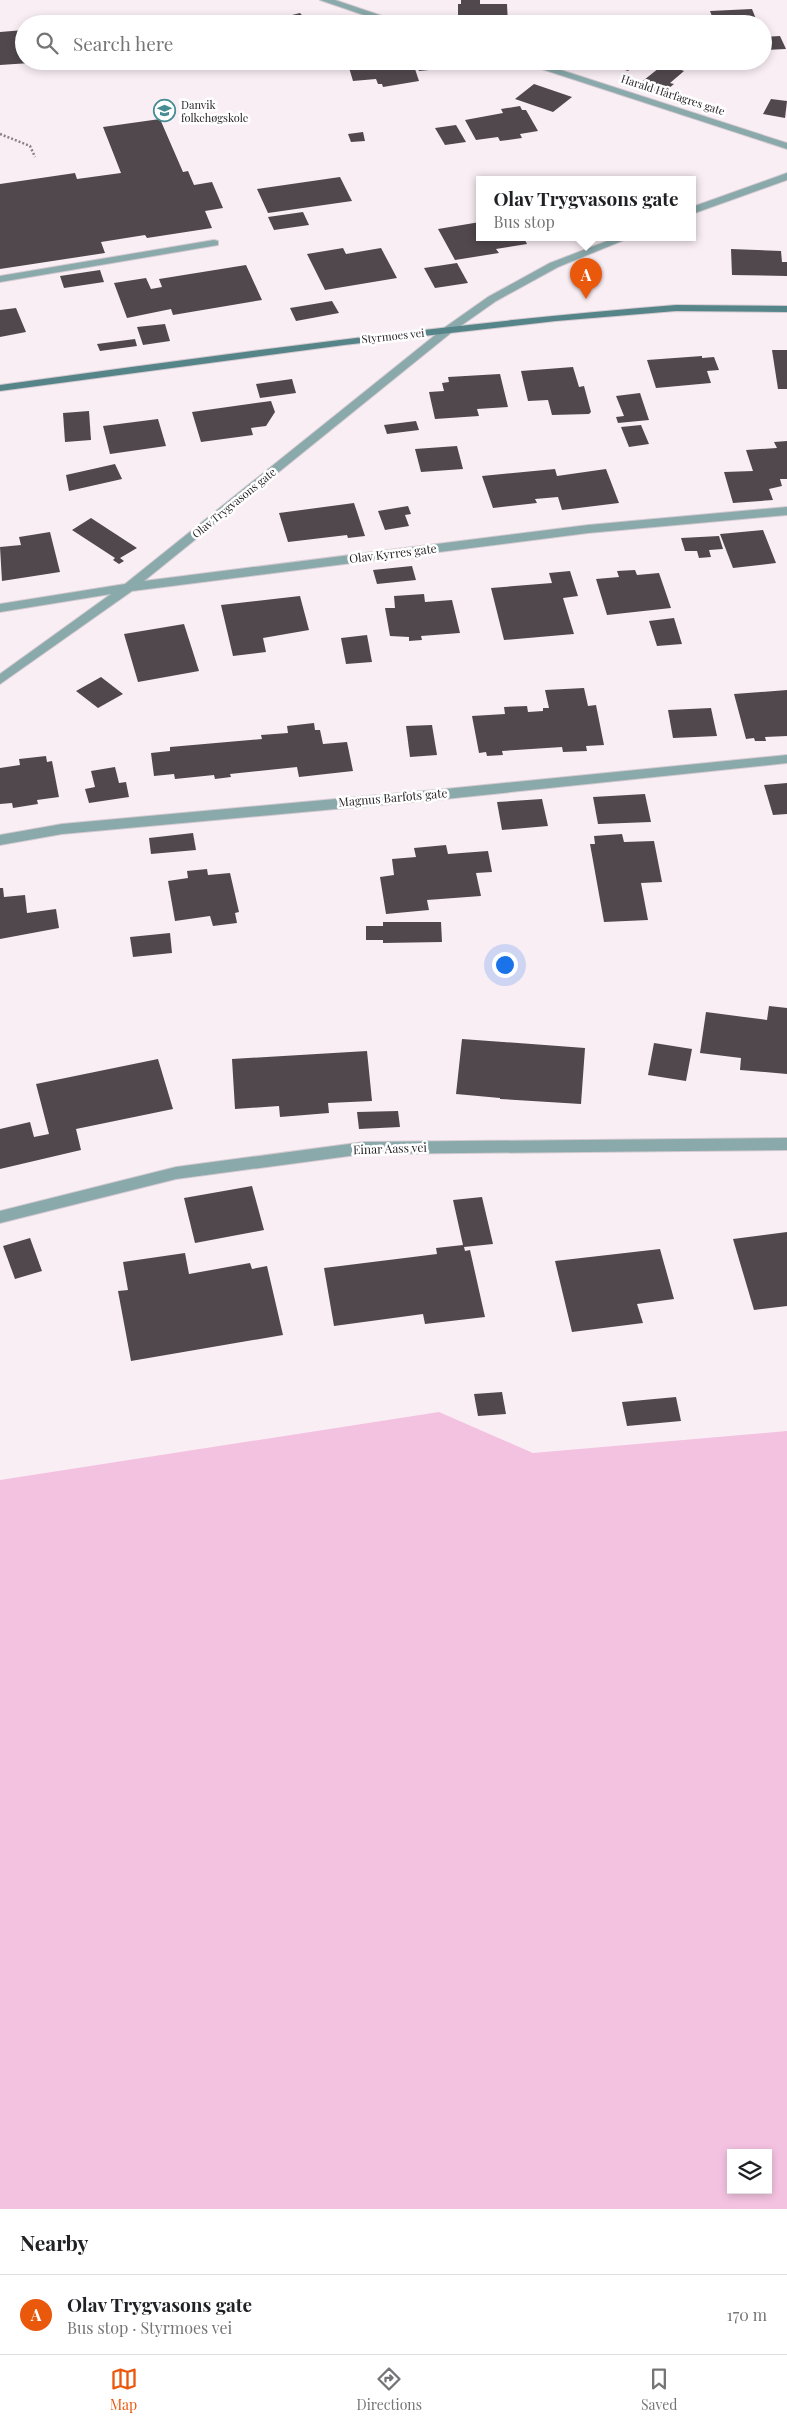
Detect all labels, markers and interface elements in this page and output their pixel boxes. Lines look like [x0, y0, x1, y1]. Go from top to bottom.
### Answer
search box [15, 15, 772, 70]
icon: search [33, 29, 61, 57]
text: Search here [73, 30, 173, 56]
street label: Harald Hårfagres gate [619, 71, 727, 119]
place label: Danvik folkehøgskole [181, 97, 249, 125]
school or university icon: Danvik folkehøgskole [153, 99, 177, 123]
popup [476, 176, 696, 241]
text: Olav Trygvasons gate [494, 185, 679, 211]
text: Bus stop [494, 211, 555, 232]
pin: A [570, 258, 602, 299]
street label: Styrmoes vei [361, 325, 425, 346]
street label: Olav Trygvasons gate [189, 464, 279, 541]
street label: Olav Kyrres gate [348, 540, 438, 566]
street label: Magnus Barfots gate [338, 784, 448, 810]
your location [492, 952, 518, 978]
street label: Einar Aass vei [353, 1139, 428, 1157]
map controls [727, 2149, 772, 2194]
button: layers [727, 2149, 772, 2194]
text: Nearby [20, 2228, 89, 2256]
text: Olav Trygvasons gate [67, 2291, 252, 2317]
text: A [31, 2304, 41, 2325]
text: 170 m [727, 2304, 767, 2325]
text: Bus stop · Styrmoes vei [67, 2317, 232, 2338]
tab: Map [110, 2365, 138, 2414]
tab: Directions [357, 2365, 422, 2414]
tab: Saved [641, 2365, 677, 2414]

